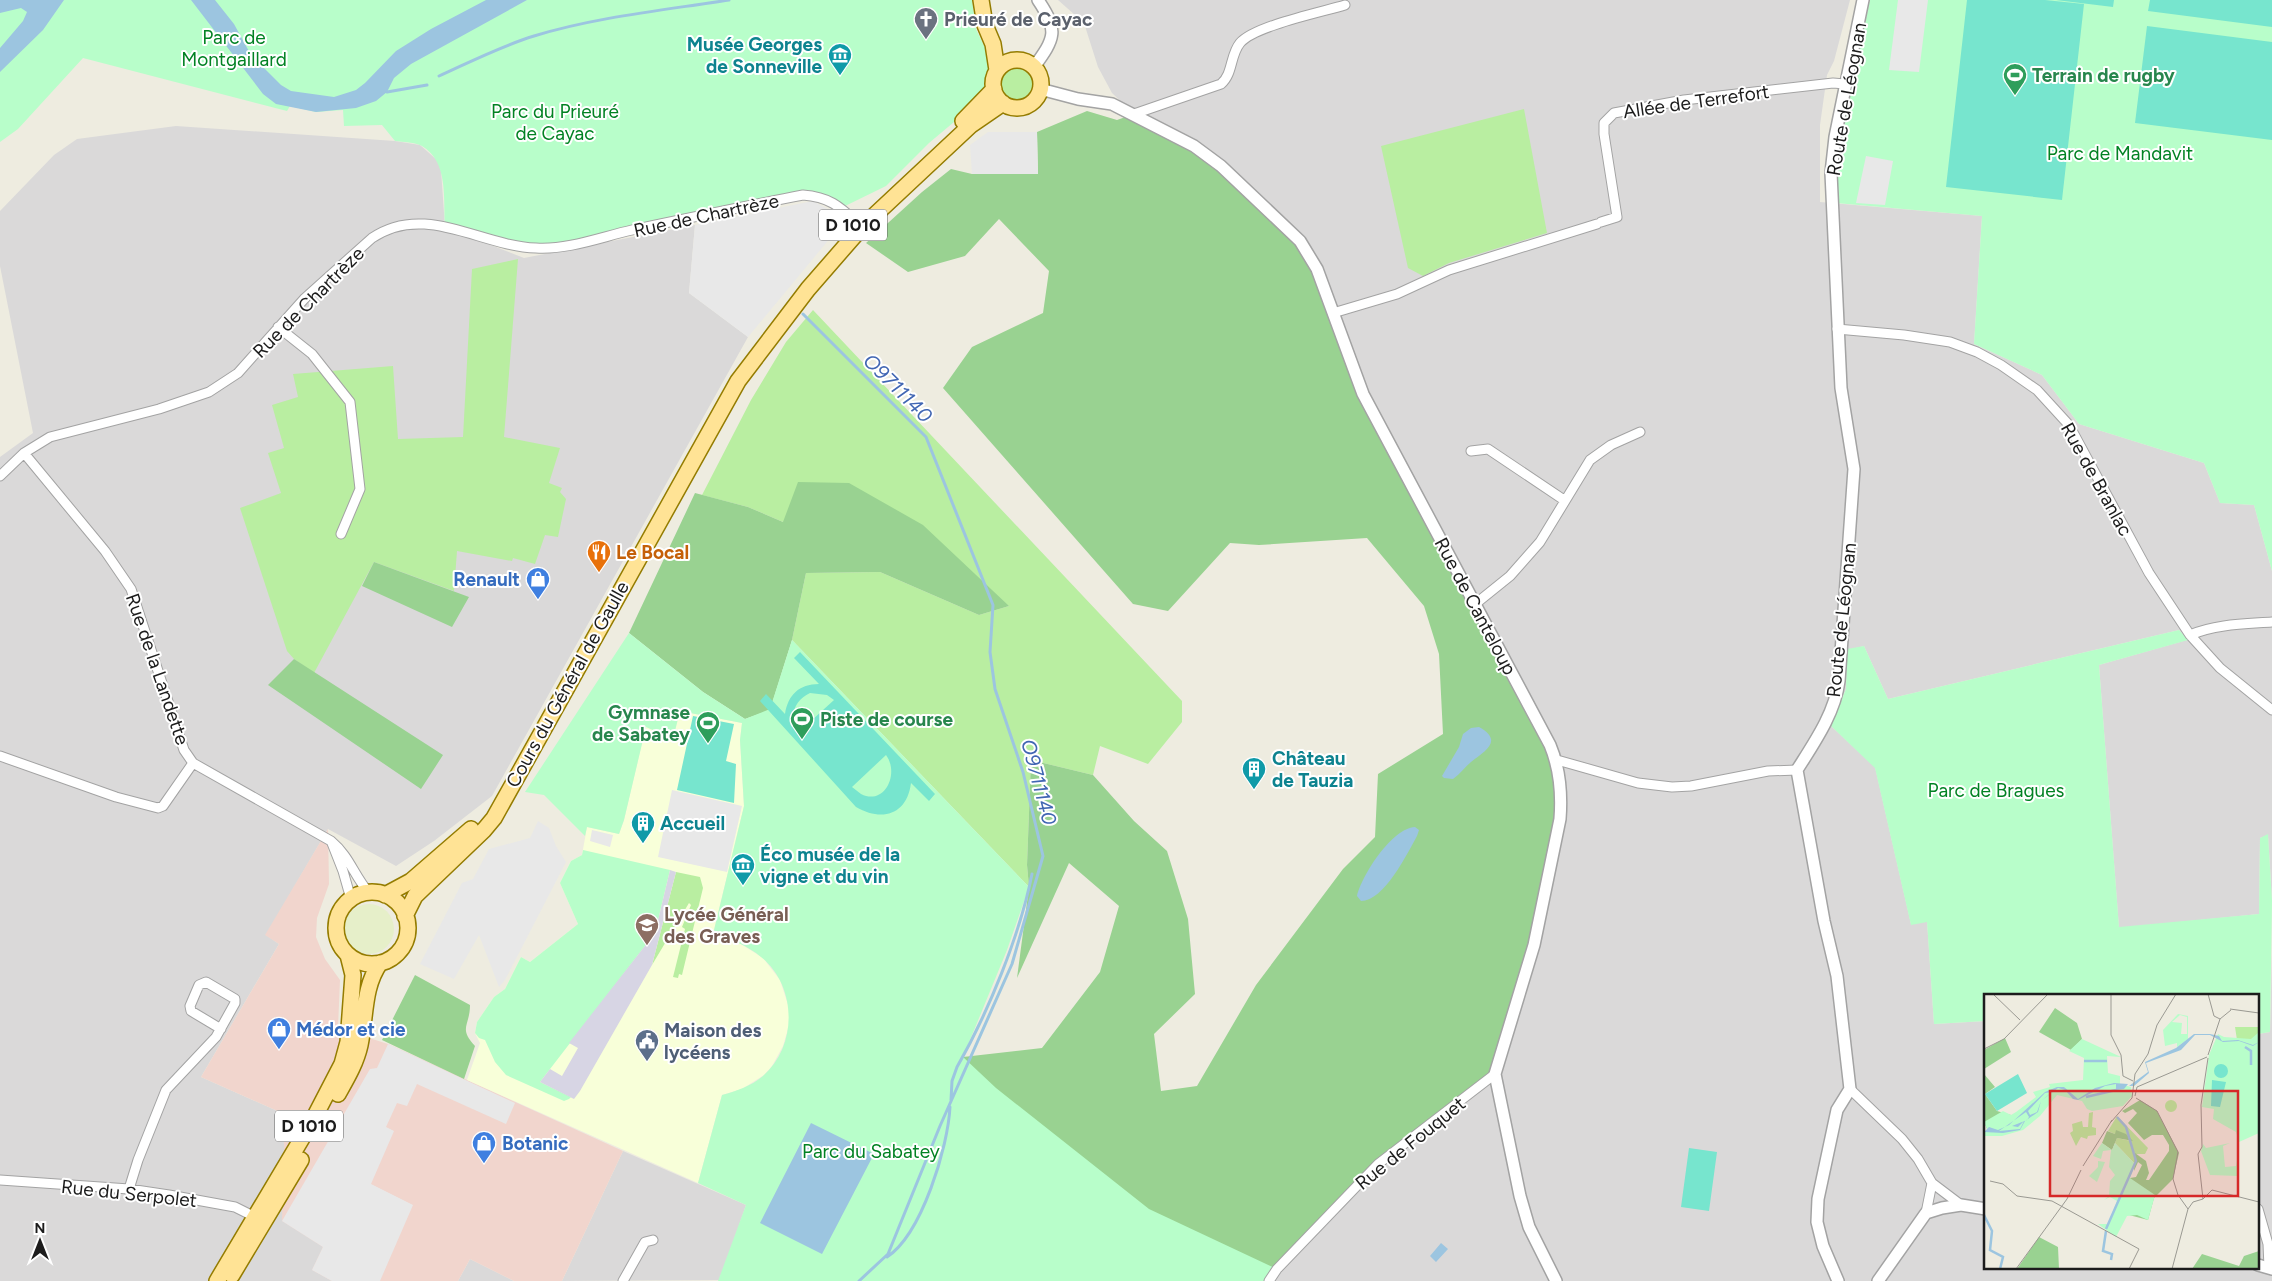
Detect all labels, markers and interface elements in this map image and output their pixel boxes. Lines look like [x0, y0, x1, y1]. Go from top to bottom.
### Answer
church icon: Prieuré de Cayac [913, 6, 939, 40]
place label: Prieuré de Cayac [944, 8, 1092, 31]
street label: Route de Léognan [1822, 21, 1871, 178]
park label: Parc de Montgaillard [181, 26, 287, 71]
place label: Musée Georges de Sonneville [687, 33, 822, 78]
museum icon: Musée Georges de Sonneville [827, 42, 853, 76]
sports icon: Terrain de rugby [2002, 62, 2028, 96]
place label: Terrain de rugby [2032, 64, 2175, 87]
street label: Allée de Terrefort [1621, 80, 1771, 123]
park label: Parc du Prieuré de Cayac [491, 100, 619, 145]
park label: Parc de Mandavit [2047, 142, 2193, 165]
street label: Rue de Chartrèze [631, 189, 781, 242]
road number: D 1010 [819, 210, 887, 240]
street label: Rue de Chartrèze [248, 242, 369, 363]
water label: O9711140 [859, 349, 938, 428]
street label: Rue de Branlac [2056, 418, 2137, 540]
street label: Rue de Canteloup [1430, 534, 1521, 679]
restaurant icon: Le Bocal [586, 539, 612, 573]
place label: Le Bocal [616, 541, 689, 564]
street label: Route de Léognan [1822, 542, 1861, 698]
shop icon: Renault [525, 566, 551, 600]
place label: Renault [453, 568, 520, 591]
street label: Cours du Général de Gaulle [501, 577, 634, 791]
street label: Rue de la Landette [121, 590, 194, 748]
place label: Gymnase de Sabatey [592, 701, 690, 746]
sports icon: Piste de course [789, 706, 815, 740]
place label: Piste de course [820, 708, 953, 731]
sports icon: Gymnase de Sabatey [695, 710, 721, 744]
water label: O9711140 [1016, 737, 1062, 828]
place label: Château de Tauzia [1272, 747, 1353, 792]
building icon: Château de Tauzia [1241, 756, 1267, 790]
park label: Parc de Bragues [1928, 779, 2065, 802]
building icon: Accueil [630, 810, 656, 844]
place label: Accueil [660, 812, 725, 835]
place label: Éco musée de la vigne et du vin [760, 843, 900, 888]
museum icon: Éco musée de la vigne et du vin [730, 852, 756, 886]
place label: Lycée Général des Graves [664, 903, 789, 948]
school or university icon: Lycée Général des Graves [634, 912, 660, 946]
inset map [1984, 994, 2260, 1268]
shop icon: Médor et cie [266, 1016, 292, 1050]
place label: Médor et cie [296, 1018, 406, 1041]
place label: Maison des lycéens [664, 1019, 761, 1064]
public building icon: Maison des lycéens [634, 1028, 660, 1062]
street label: Rue de Fouquet [1351, 1092, 1470, 1195]
road number: D 1010 [275, 1110, 343, 1142]
shop icon: Botanic [471, 1130, 497, 1164]
place label: Botanic [502, 1132, 568, 1155]
park label: Parc du Sabatey [802, 1140, 940, 1163]
street label: Rue du Serpolet [60, 1175, 198, 1212]
north arrow [15, 1216, 65, 1266]
text: N [35, 1220, 45, 1237]

